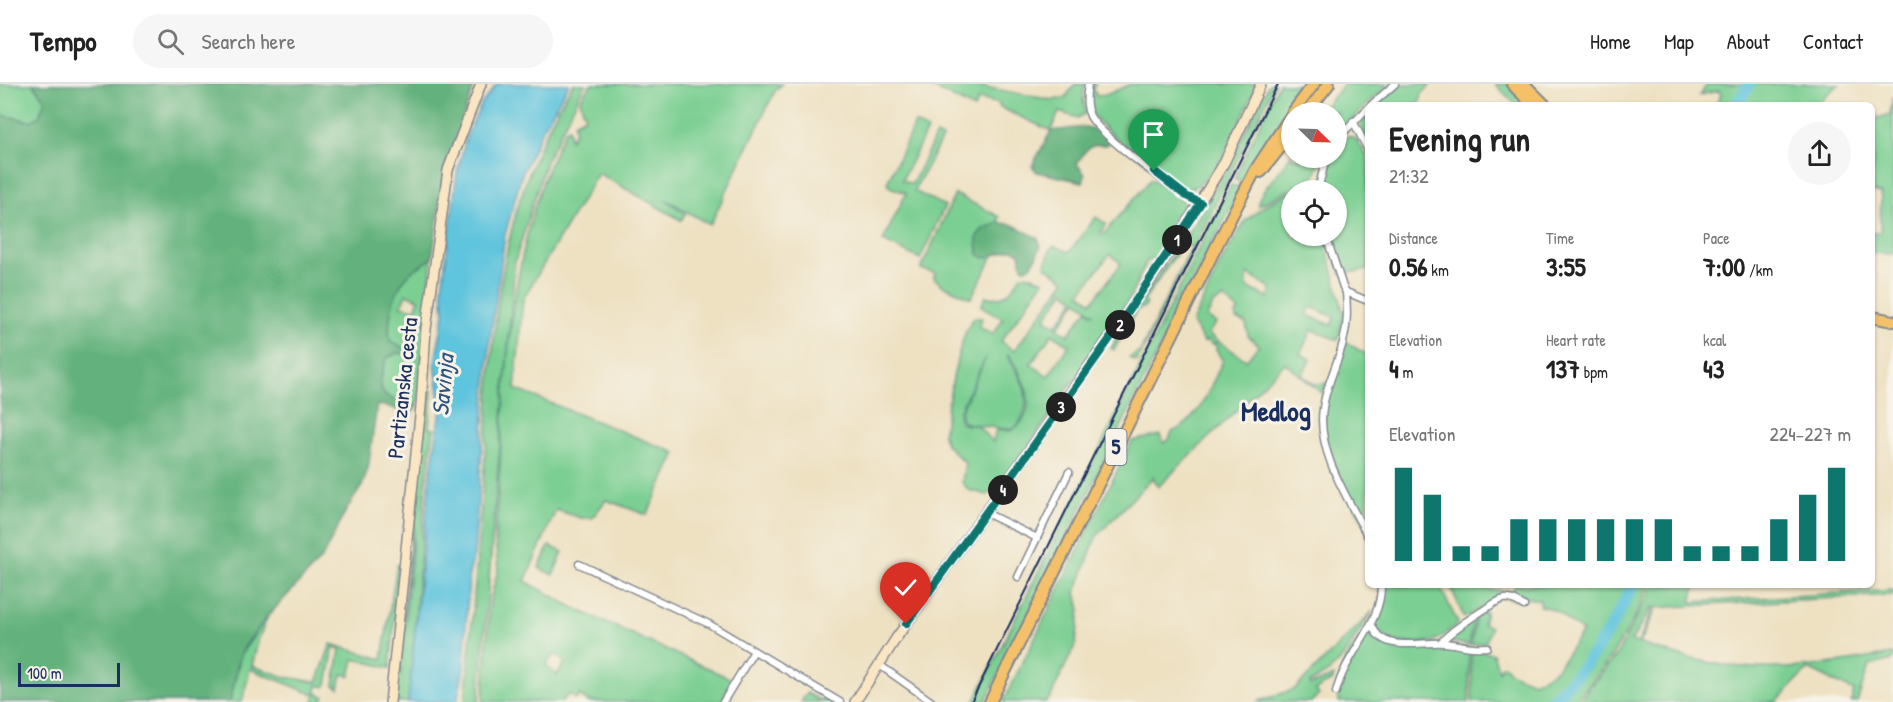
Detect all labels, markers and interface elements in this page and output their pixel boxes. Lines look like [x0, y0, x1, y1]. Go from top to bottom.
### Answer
search box [133, 14, 553, 68]
text: Tempo [30, 22, 97, 60]
icon: search [154, 25, 187, 58]
text: Search here [202, 26, 296, 56]
text: Home [1590, 27, 1631, 56]
text: Map [1664, 27, 1694, 56]
text: About [1727, 27, 1770, 56]
text: Contact [1803, 27, 1863, 56]
north arrow [1281, 102, 1347, 168]
map controls [1281, 102, 1347, 246]
pin [1128, 109, 1179, 171]
text: Evening run [1389, 117, 1530, 161]
icon: arrive [1137, 118, 1170, 151]
button: share [1788, 122, 1851, 185]
text: 21:32 [1389, 162, 1429, 189]
button: locate [1281, 180, 1347, 246]
pin: 1 [1162, 225, 1192, 255]
text: Distance [1389, 227, 1438, 249]
text: Time [1546, 227, 1574, 249]
text: Pace [1703, 227, 1730, 249]
text: 1 [1174, 229, 1180, 251]
text: 0.56 [1389, 249, 1428, 284]
text: 3:55 [1546, 249, 1586, 284]
text: 7:00 [1703, 249, 1745, 284]
text: km [1428, 259, 1449, 281]
text: /km [1745, 259, 1773, 281]
pin: 2 [1105, 310, 1135, 340]
text: 2 [1116, 314, 1124, 336]
street label: Partizanska cesta [380, 316, 424, 460]
text: Elevation [1389, 329, 1442, 351]
text: Heart rate [1546, 329, 1606, 351]
text: kcal [1703, 329, 1726, 351]
water label: Savinja [423, 350, 461, 417]
text: 4 [1389, 351, 1399, 386]
text: 137 [1546, 351, 1580, 386]
text: 43 [1703, 351, 1724, 386]
text: m [1399, 361, 1413, 383]
text: bpm [1580, 361, 1608, 383]
pin: 3 [1046, 392, 1076, 422]
district label: Medlog [1241, 392, 1311, 431]
text: 3 [1057, 396, 1065, 418]
text: Elevation [1389, 420, 1455, 447]
text: 224–227 m [1770, 420, 1851, 447]
road number: 5 [1106, 429, 1126, 465]
pin: 4 [988, 475, 1018, 505]
text: 4 [1000, 479, 1006, 501]
pin [880, 562, 931, 624]
icon: check [889, 571, 922, 604]
scale bar [18, 660, 120, 688]
text: 100 m [27, 662, 62, 684]

